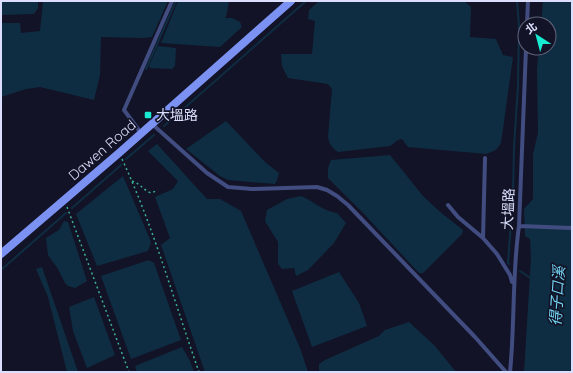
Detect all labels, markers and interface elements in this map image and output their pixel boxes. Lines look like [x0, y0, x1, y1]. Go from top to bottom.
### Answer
north arrow [517, 16, 557, 56]
text: 北 [523, 19, 540, 37]
place label: 大塭路 [156, 106, 198, 124]
marker: 大塭路 [143, 110, 153, 120]
street label: Dawen Road [65, 116, 139, 184]
street label: 大塭路 [498, 188, 518, 230]
water label: 得子口溪 [545, 263, 569, 327]

